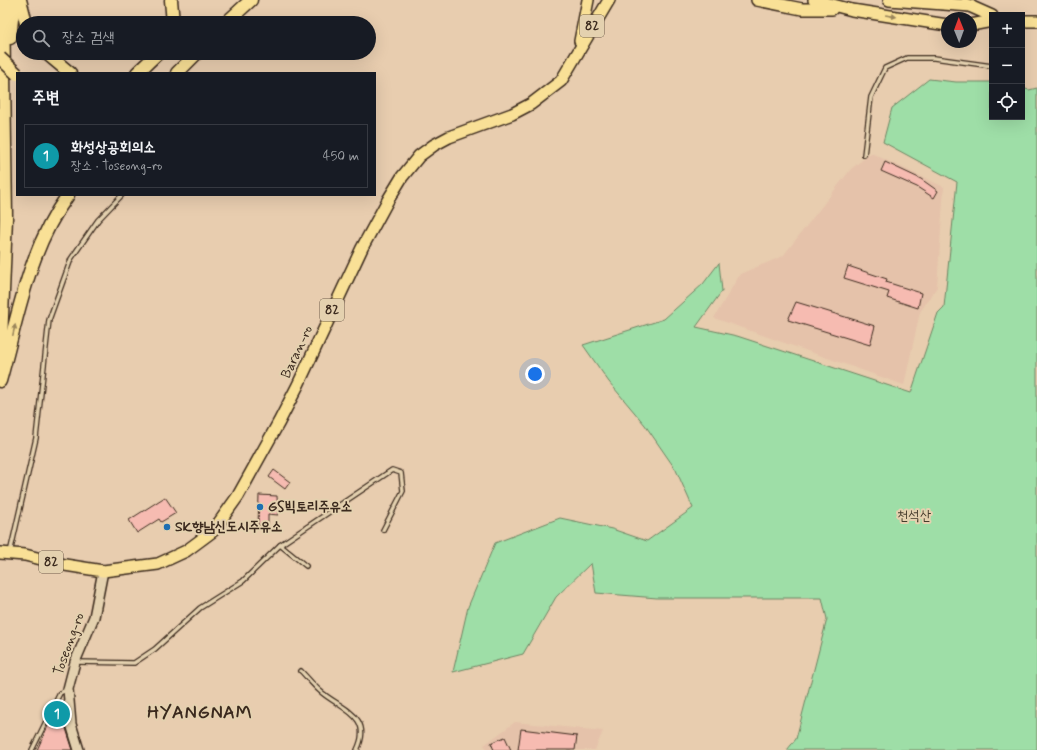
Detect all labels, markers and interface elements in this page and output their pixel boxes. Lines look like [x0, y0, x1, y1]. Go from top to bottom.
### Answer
north arrow [941, 12, 977, 48]
map controls [989, 12, 1025, 120]
button: + [989, 12, 1025, 48]
one-way arrow [885, 13, 897, 19]
road number: 82 [580, 15, 604, 37]
search box [16, 16, 376, 60]
icon: search [30, 27, 52, 49]
text: 장소 검색 [62, 28, 114, 48]
button: − [989, 48, 1025, 84]
button: locate [989, 84, 1025, 120]
text: 주변 [32, 87, 59, 109]
text: 화성상공회의소 [71, 138, 156, 158]
text: 1 [43, 148, 49, 165]
text: 450 m [323, 148, 359, 165]
text: 장소 · Toseong-ro [71, 158, 162, 175]
road number: 82 [320, 299, 344, 321]
street label: Baran-ro [277, 323, 317, 381]
one-way arrow [11, 324, 17, 336]
your location [525, 364, 545, 384]
place label: GS빅토리주유소 [268, 498, 352, 516]
marker: GS빅토리주유소 [255, 502, 265, 512]
park label: 천석산 [897, 507, 932, 525]
place label: SK향남신도시주유소 [175, 518, 282, 536]
marker: SK향남신도시주유소 [162, 522, 172, 532]
road number: 82 [39, 551, 63, 573]
street label: Toseong-ro [49, 610, 89, 678]
pin: 1 [44, 699, 70, 729]
district label: HYANGNAM [147, 701, 253, 725]

